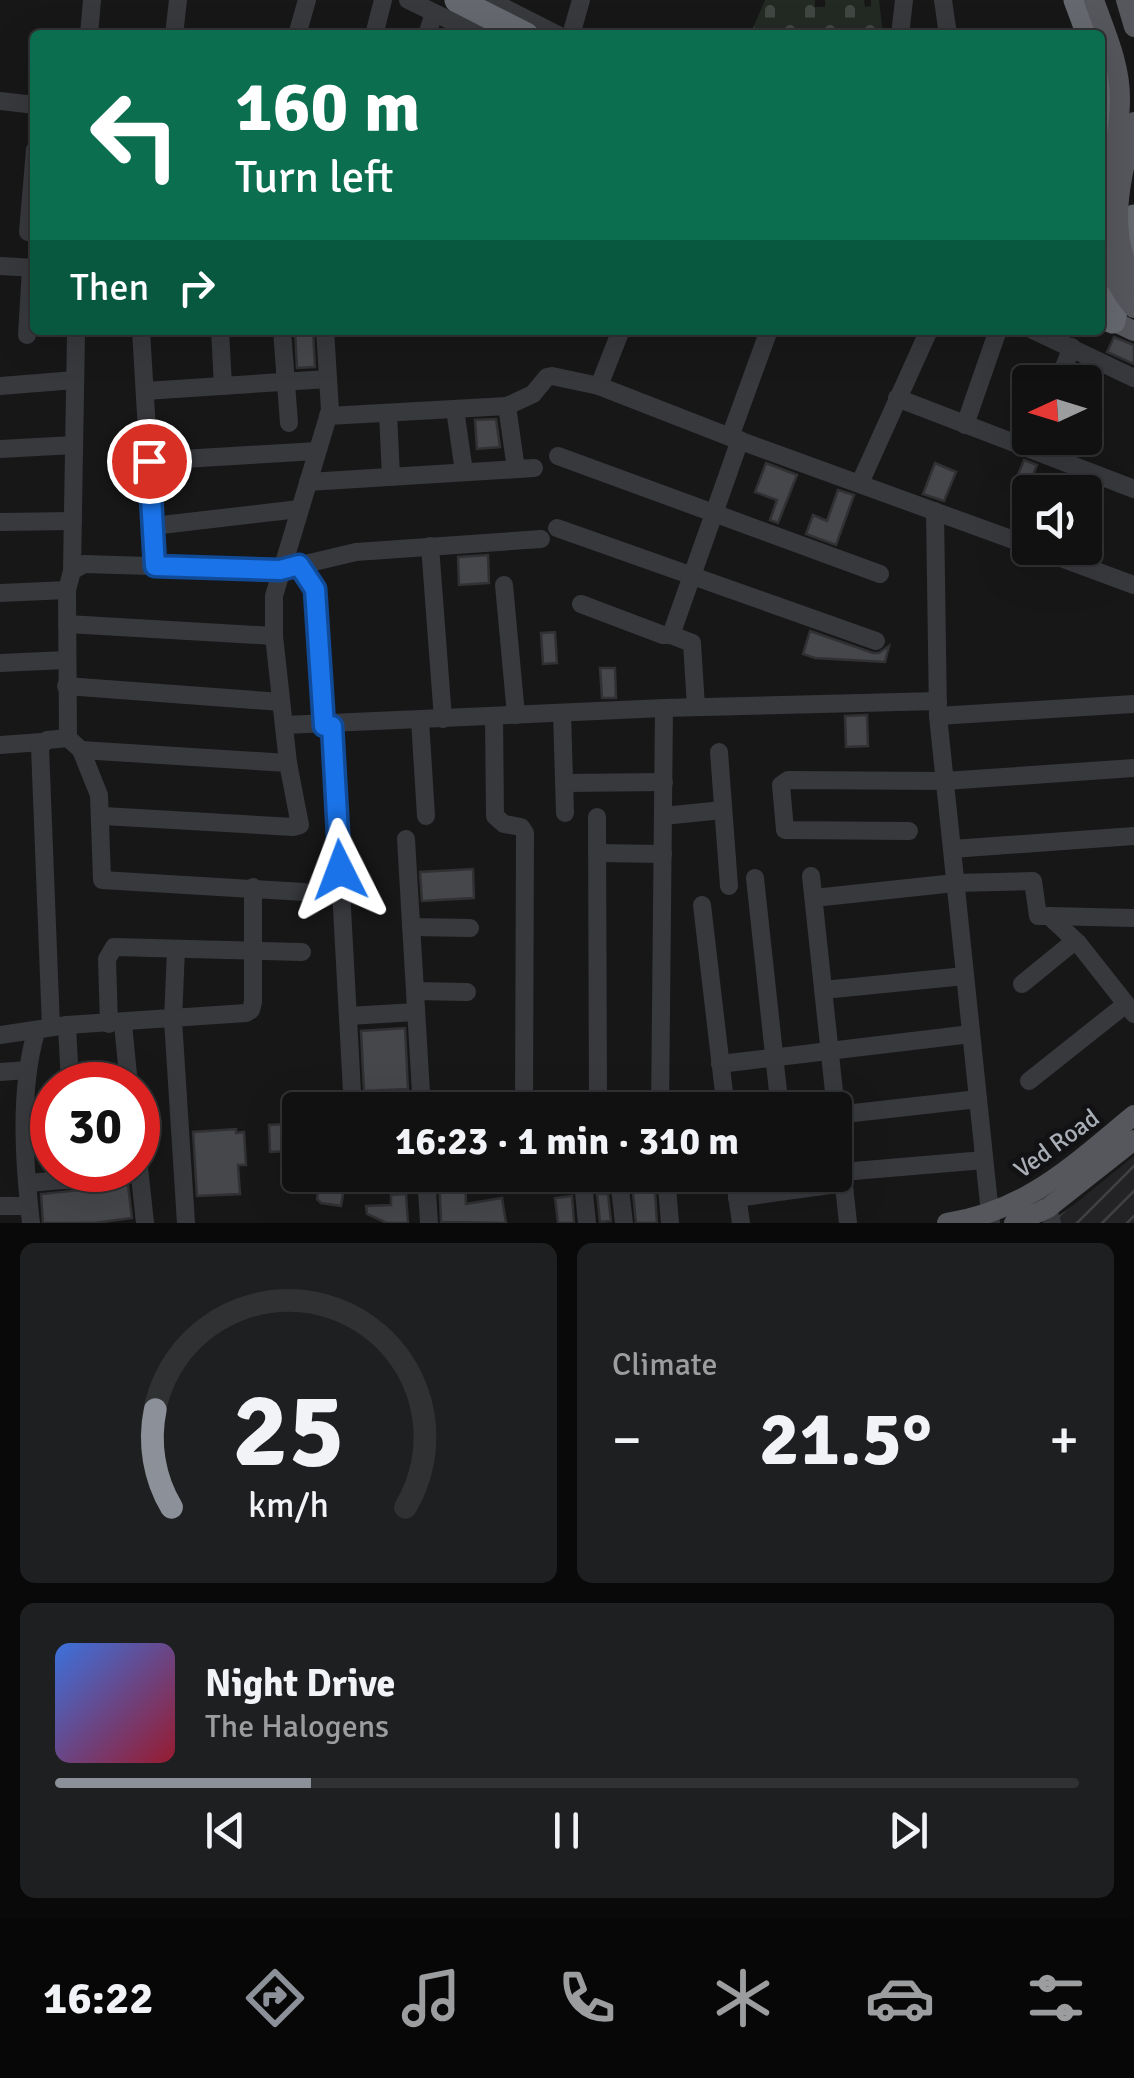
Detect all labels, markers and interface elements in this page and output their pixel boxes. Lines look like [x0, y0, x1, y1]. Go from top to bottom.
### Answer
text: 160 m [235, 64, 420, 150]
icon: left [70, 70, 200, 200]
text: Turn left [235, 150, 394, 205]
icon: right [169, 260, 224, 315]
text: Then [70, 264, 149, 311]
north arrow [1012, 365, 1102, 455]
map controls [1012, 365, 1102, 565]
pin [107, 419, 192, 504]
icon: arrive [122, 434, 177, 489]
button: sound [1012, 475, 1102, 565]
position arrow [288, 818, 392, 922]
speed limit sign: 30 [30, 1062, 160, 1192]
street label: Ved Road [1008, 1102, 1105, 1185]
text: 16:23 · 1 min · 310 m [395, 1118, 739, 1165]
text: Climate [612, 1345, 718, 1384]
text: 25 [232, 1367, 345, 1495]
text: 21.5° [759, 1393, 932, 1486]
text: − [612, 1406, 642, 1474]
text: + [1049, 1406, 1079, 1474]
text: km/h [248, 1483, 329, 1527]
text: Night Drive [205, 1660, 395, 1707]
text: The Halogens [205, 1707, 389, 1746]
icon: previous [198, 1803, 253, 1858]
icon: pause [539, 1803, 594, 1858]
icon: next [881, 1803, 936, 1858]
icon: directions [240, 1963, 310, 2033]
icon: music [396, 1963, 466, 2033]
icon: phone [552, 1963, 622, 2033]
icon: climate [708, 1963, 778, 2033]
icon: car [865, 1963, 935, 2033]
icon: filters [1021, 1963, 1091, 2033]
text: 16:22 [43, 1971, 154, 2026]

